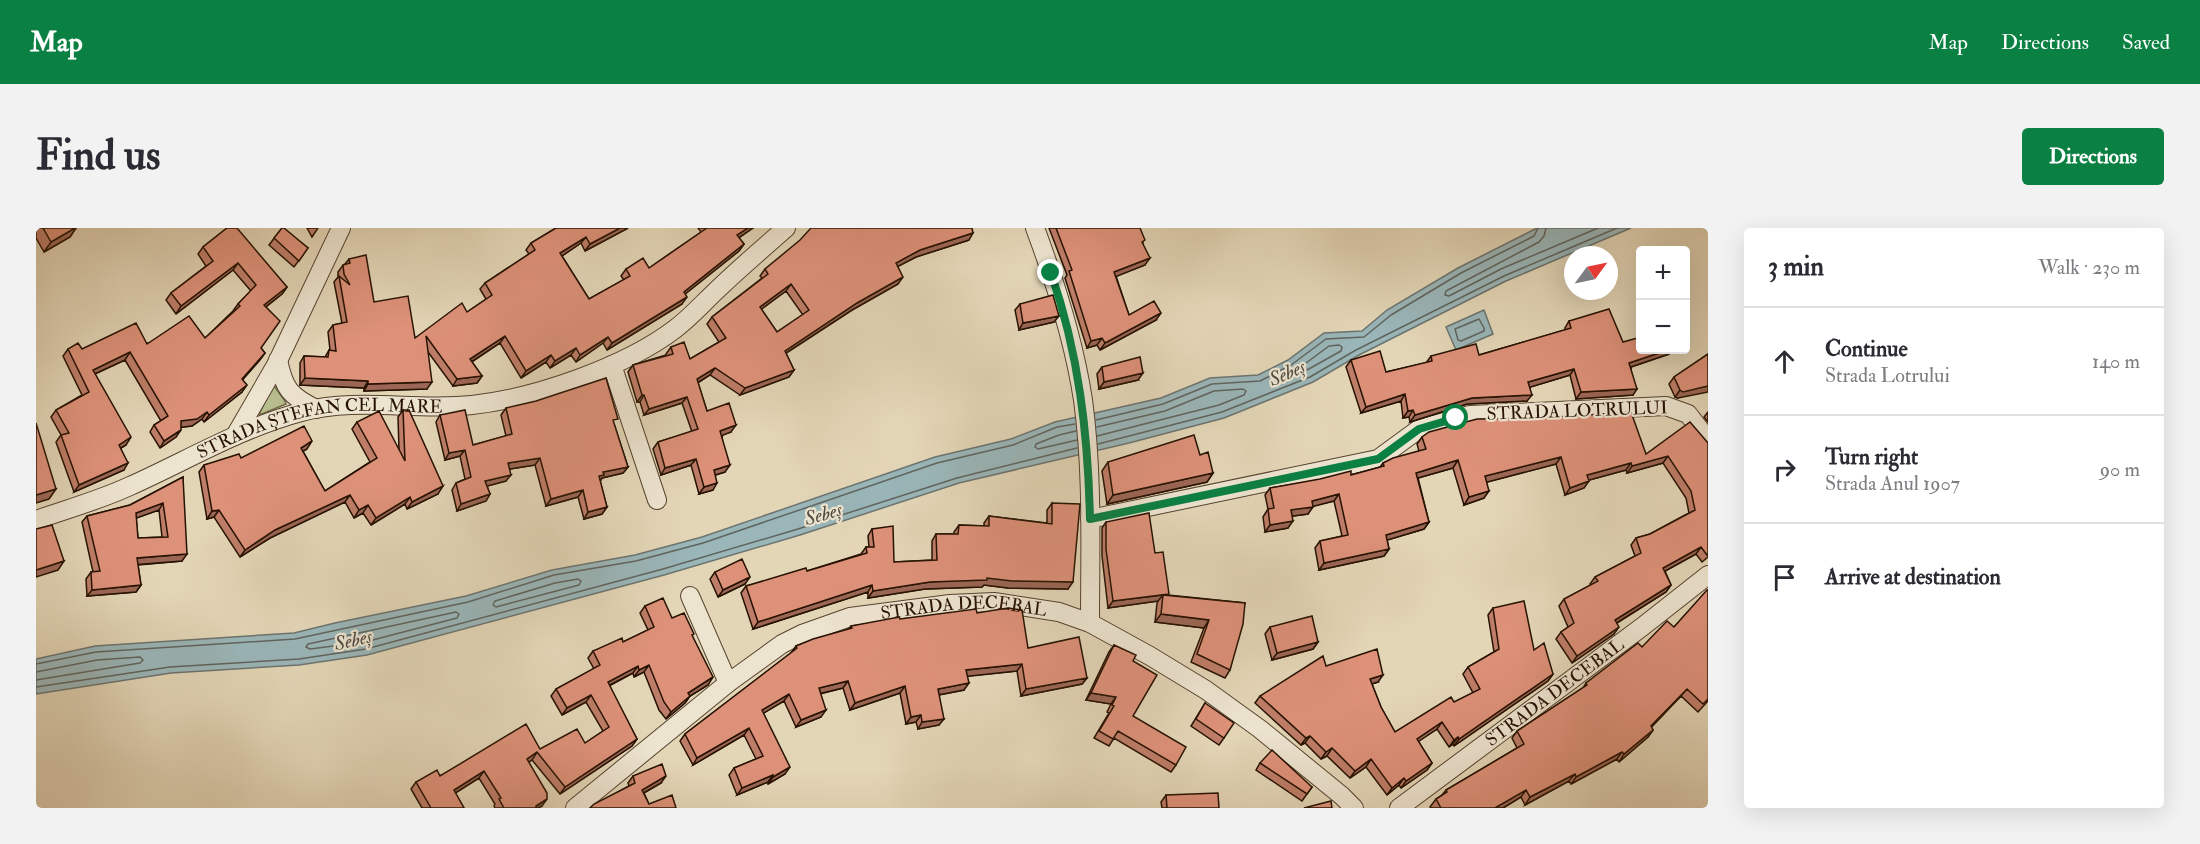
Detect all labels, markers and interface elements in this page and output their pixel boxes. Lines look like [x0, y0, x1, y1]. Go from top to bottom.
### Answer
text: Map [30, 25, 83, 60]
text: Map [1928, 29, 1968, 56]
text: Directions [2001, 29, 2089, 56]
text: Saved [2122, 29, 2170, 56]
button: Directions [2022, 128, 2164, 185]
text: Find us [36, 130, 160, 182]
north arrow [1564, 246, 1618, 300]
map controls [1636, 246, 1690, 354]
button: + [1636, 246, 1690, 300]
text: 3 min [1768, 251, 1824, 283]
text: Walk · 230 m [2038, 255, 2140, 280]
route end [1037, 259, 1063, 285]
button: − [1636, 300, 1690, 354]
text: Continue [1825, 335, 1908, 363]
icon: ahead [1768, 345, 1801, 378]
text: 140 m [2092, 349, 2140, 374]
water label: Sebeș [1264, 354, 1310, 393]
text: Strada Lotrului [1825, 363, 1950, 388]
street label: STRADA ȘTEFAN CEL MARE [193, 393, 443, 464]
street label: STRADA LOTRULUI [1486, 396, 1668, 426]
route start [1442, 404, 1468, 430]
text: Turn right [1825, 443, 1918, 471]
icon: right [1768, 453, 1801, 486]
text: 90 m [2100, 457, 2140, 482]
text: Strada Anul 1907 [1825, 471, 1960, 496]
water label: Sebeș [800, 497, 845, 532]
icon: arrive [1768, 561, 1801, 594]
text: Arrive at destination [1825, 563, 2001, 591]
street label: STRADA DECEBAL [879, 590, 1048, 624]
water label: Sebeș [331, 623, 375, 657]
street label: STRADA DECEBAL [1481, 633, 1629, 751]

